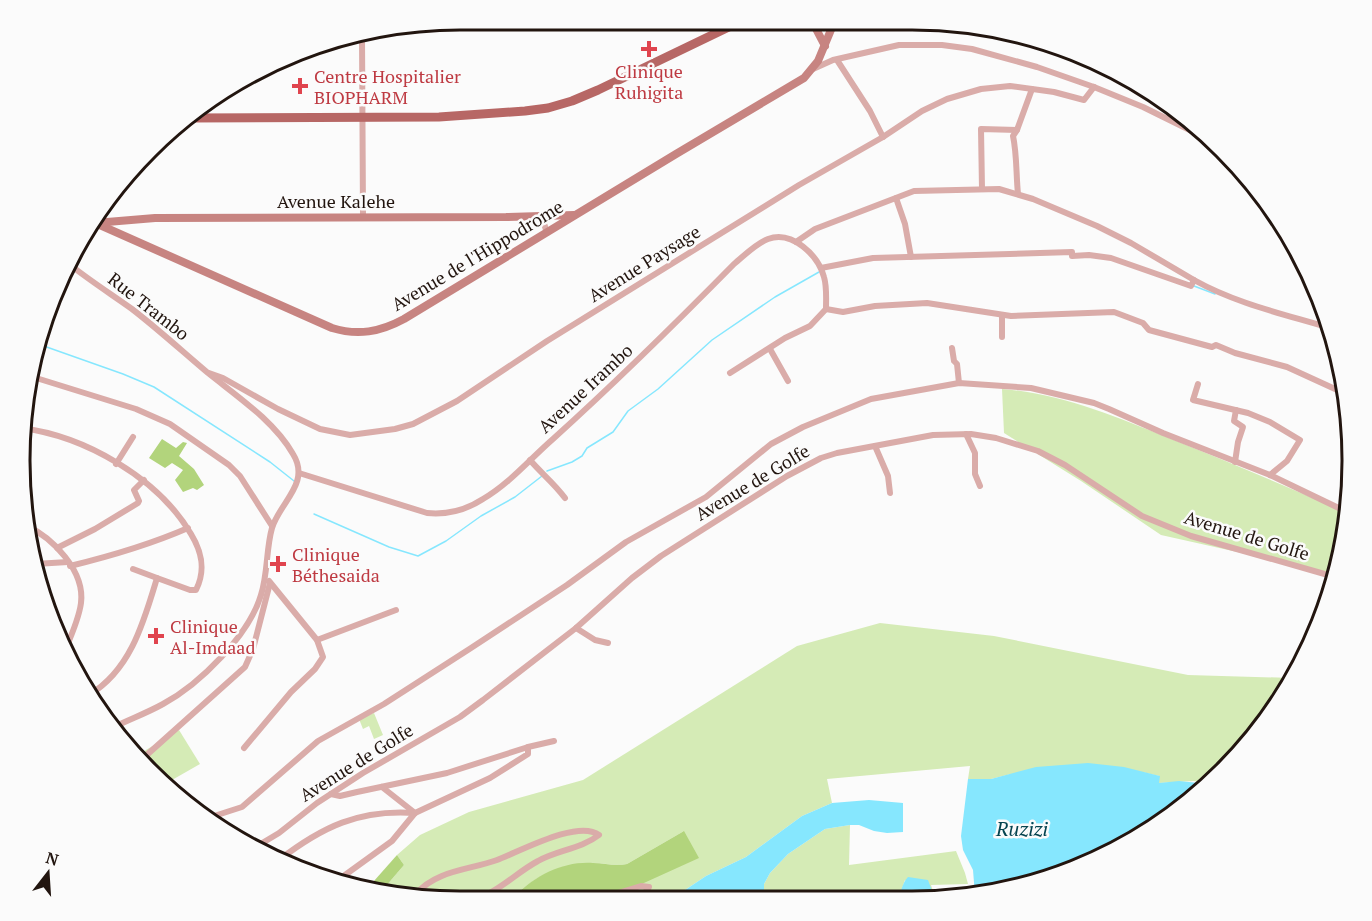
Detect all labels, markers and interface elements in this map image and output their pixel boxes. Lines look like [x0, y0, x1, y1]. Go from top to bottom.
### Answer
marker: Clinique Ruhigita [640, 40, 658, 58]
place label: Clinique Ruhigita [615, 59, 683, 104]
place label: Centre Hospitalier BIOPHARM [314, 64, 461, 109]
marker: Centre Hospitalier BIOPHARM [291, 77, 309, 95]
street label: Avenue Kalehe [277, 189, 395, 213]
street label: Avenue de l'Hippodrome [387, 194, 567, 316]
street label: Avenue Paysage [584, 219, 704, 307]
street label: Rue Trambo [103, 267, 195, 345]
street label: Avenue Irambo [533, 338, 637, 438]
street label: Avenue de Golfe [690, 438, 814, 526]
street label: Avenue de Golfe [1182, 505, 1312, 565]
place label: Clinique Béthesaida [292, 542, 380, 587]
marker: Clinique Béthesaida [269, 555, 287, 573]
place label: Clinique Al-Imdaad [170, 614, 255, 659]
marker: Clinique Al-Imdaad [147, 627, 165, 645]
street label: Avenue de Golfe [295, 718, 417, 806]
water label: Ruzizi [995, 815, 1048, 842]
north arrow [18, 843, 78, 903]
text: N [43, 846, 61, 871]

